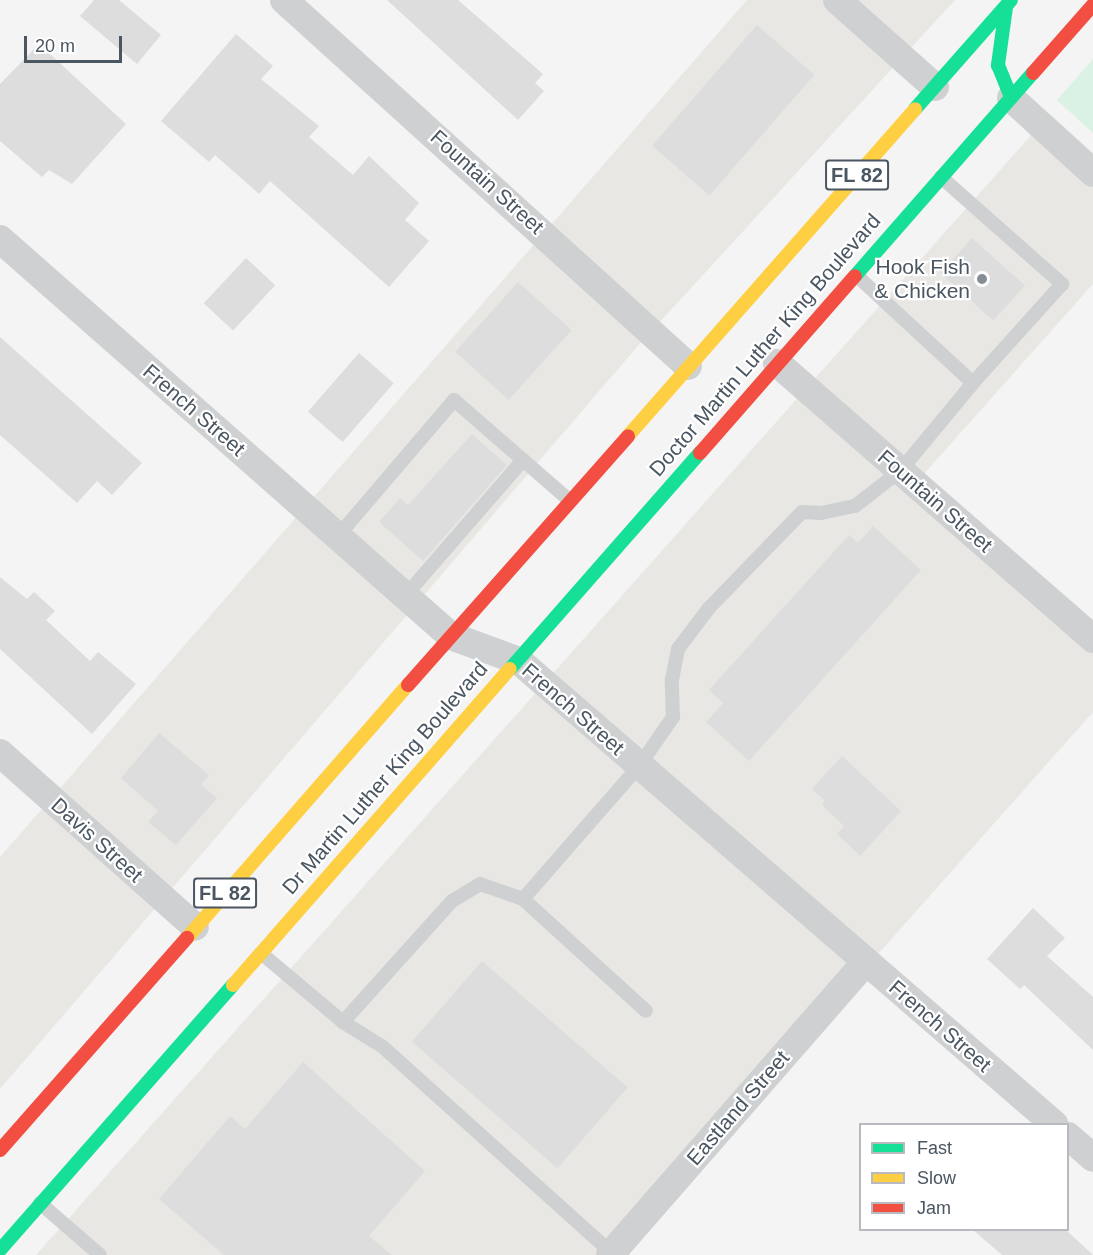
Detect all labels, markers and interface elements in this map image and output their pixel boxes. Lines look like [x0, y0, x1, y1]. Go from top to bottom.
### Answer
scale bar [27, 24, 124, 62]
text: 20 m [35, 36, 75, 56]
street label: Fountain Street [425, 125, 549, 239]
road number: FL 82 [824, 158, 890, 192]
street label: Doctor Martin Luther King Boulevard [644, 209, 886, 481]
place label: Hook Fish & Chicken [874, 254, 970, 304]
marker: Hook Fish & Chicken [975, 272, 989, 286]
street label: French Street [138, 359, 250, 461]
street label: Fountain Street [873, 444, 997, 558]
street label: Dr Martin Luther King Boulevard [277, 657, 493, 899]
street label: French Street [517, 658, 629, 760]
street label: Davis Street [46, 792, 148, 888]
road number: FL 82 [192, 876, 258, 910]
street label: French Street [884, 975, 996, 1077]
street label: Eastland Street [681, 1046, 795, 1170]
legend [859, 1123, 1069, 1231]
text: Fast [917, 1138, 952, 1158]
text: Slow [917, 1168, 956, 1188]
text: Jam [917, 1198, 951, 1218]

